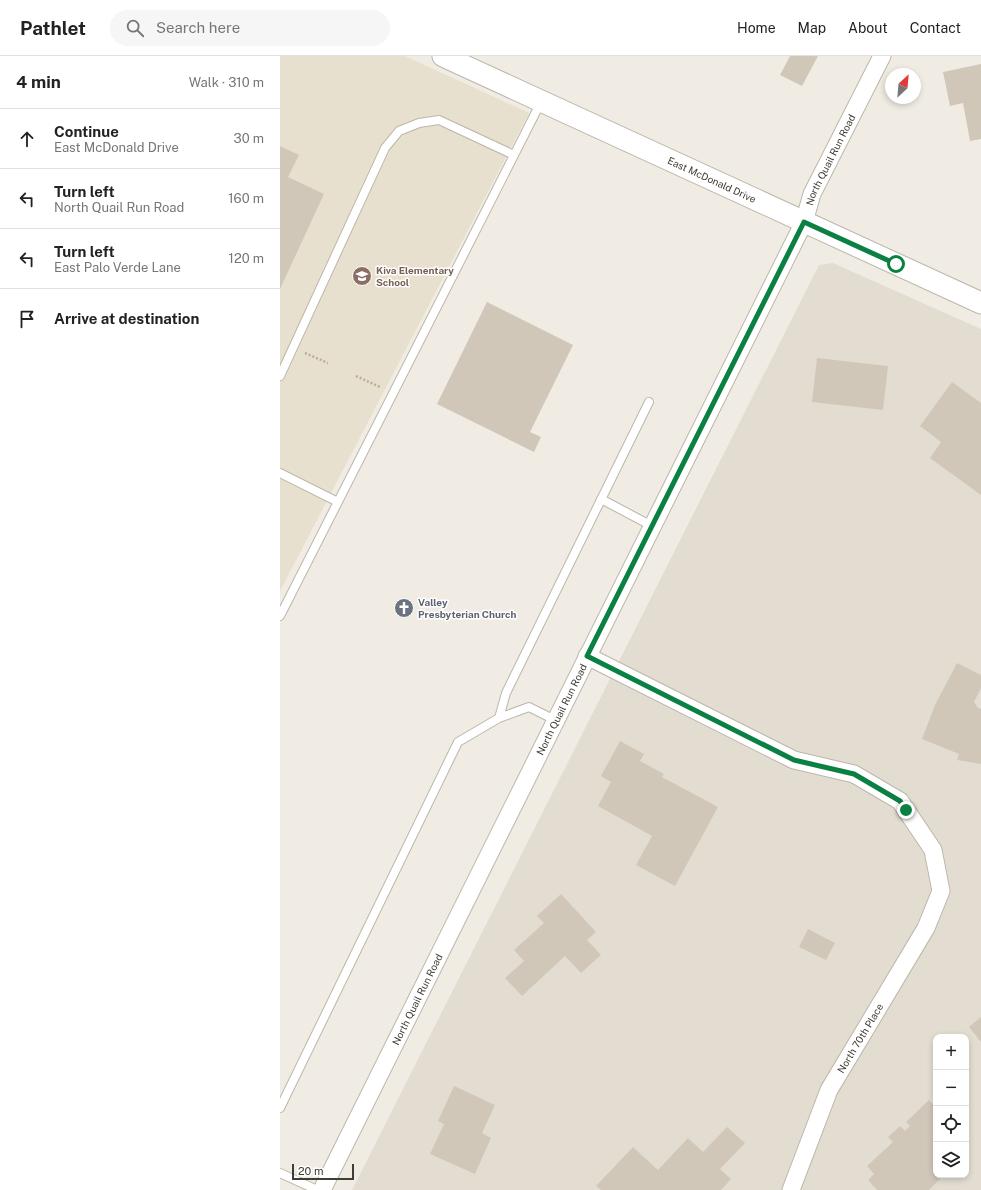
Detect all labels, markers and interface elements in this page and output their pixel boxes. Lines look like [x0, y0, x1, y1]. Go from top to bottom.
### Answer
search box [110, 10, 390, 46]
text: Pathlet [20, 17, 86, 39]
icon: search [124, 17, 146, 39]
text: Search here [156, 19, 240, 36]
text: Home [737, 20, 776, 36]
text: Map [798, 20, 826, 36]
text: About [848, 20, 888, 36]
text: Contact [910, 20, 961, 36]
north arrow [885, 68, 921, 104]
text: 4 min [16, 72, 61, 92]
text: Walk · 310 m [189, 75, 264, 90]
street label: North Quail Run Road [803, 112, 857, 207]
text: Continue [54, 123, 119, 140]
icon: ahead [16, 128, 38, 150]
text: 30 m [234, 131, 264, 146]
text: East McDonald Drive [54, 140, 179, 155]
street label: East McDonald Drive [666, 154, 758, 205]
text: Turn left [54, 183, 115, 200]
icon: left [16, 188, 38, 210]
text: 160 m [228, 191, 264, 206]
text: North Quail Run Road [54, 200, 184, 215]
text: Turn left [54, 243, 115, 260]
icon: left [16, 248, 38, 270]
text: 120 m [229, 251, 264, 266]
route start [887, 255, 905, 273]
text: East Palo Verde Lane [54, 260, 181, 275]
place label: Kiva Elementary School [376, 264, 454, 288]
school or university icon: Kiva Elementary School [351, 265, 373, 287]
icon: arrive [16, 308, 38, 330]
text: Arrive at destination [54, 310, 199, 327]
place label: Valley Presbyterian Church [418, 596, 516, 620]
church icon: Valley Presbyterian Church [393, 597, 415, 619]
street label: North Quail Run Road [534, 662, 589, 757]
route end [897, 801, 915, 819]
street label: North Quail Run Road [389, 952, 445, 1047]
street label: North 70th Place [835, 1001, 886, 1075]
map controls [933, 1034, 969, 1178]
button: + [933, 1034, 969, 1070]
button: − [933, 1070, 969, 1106]
button: locate [933, 1106, 969, 1142]
button: layers [933, 1142, 969, 1178]
scale bar [292, 1162, 354, 1181]
text: 20 m [298, 1165, 323, 1177]

